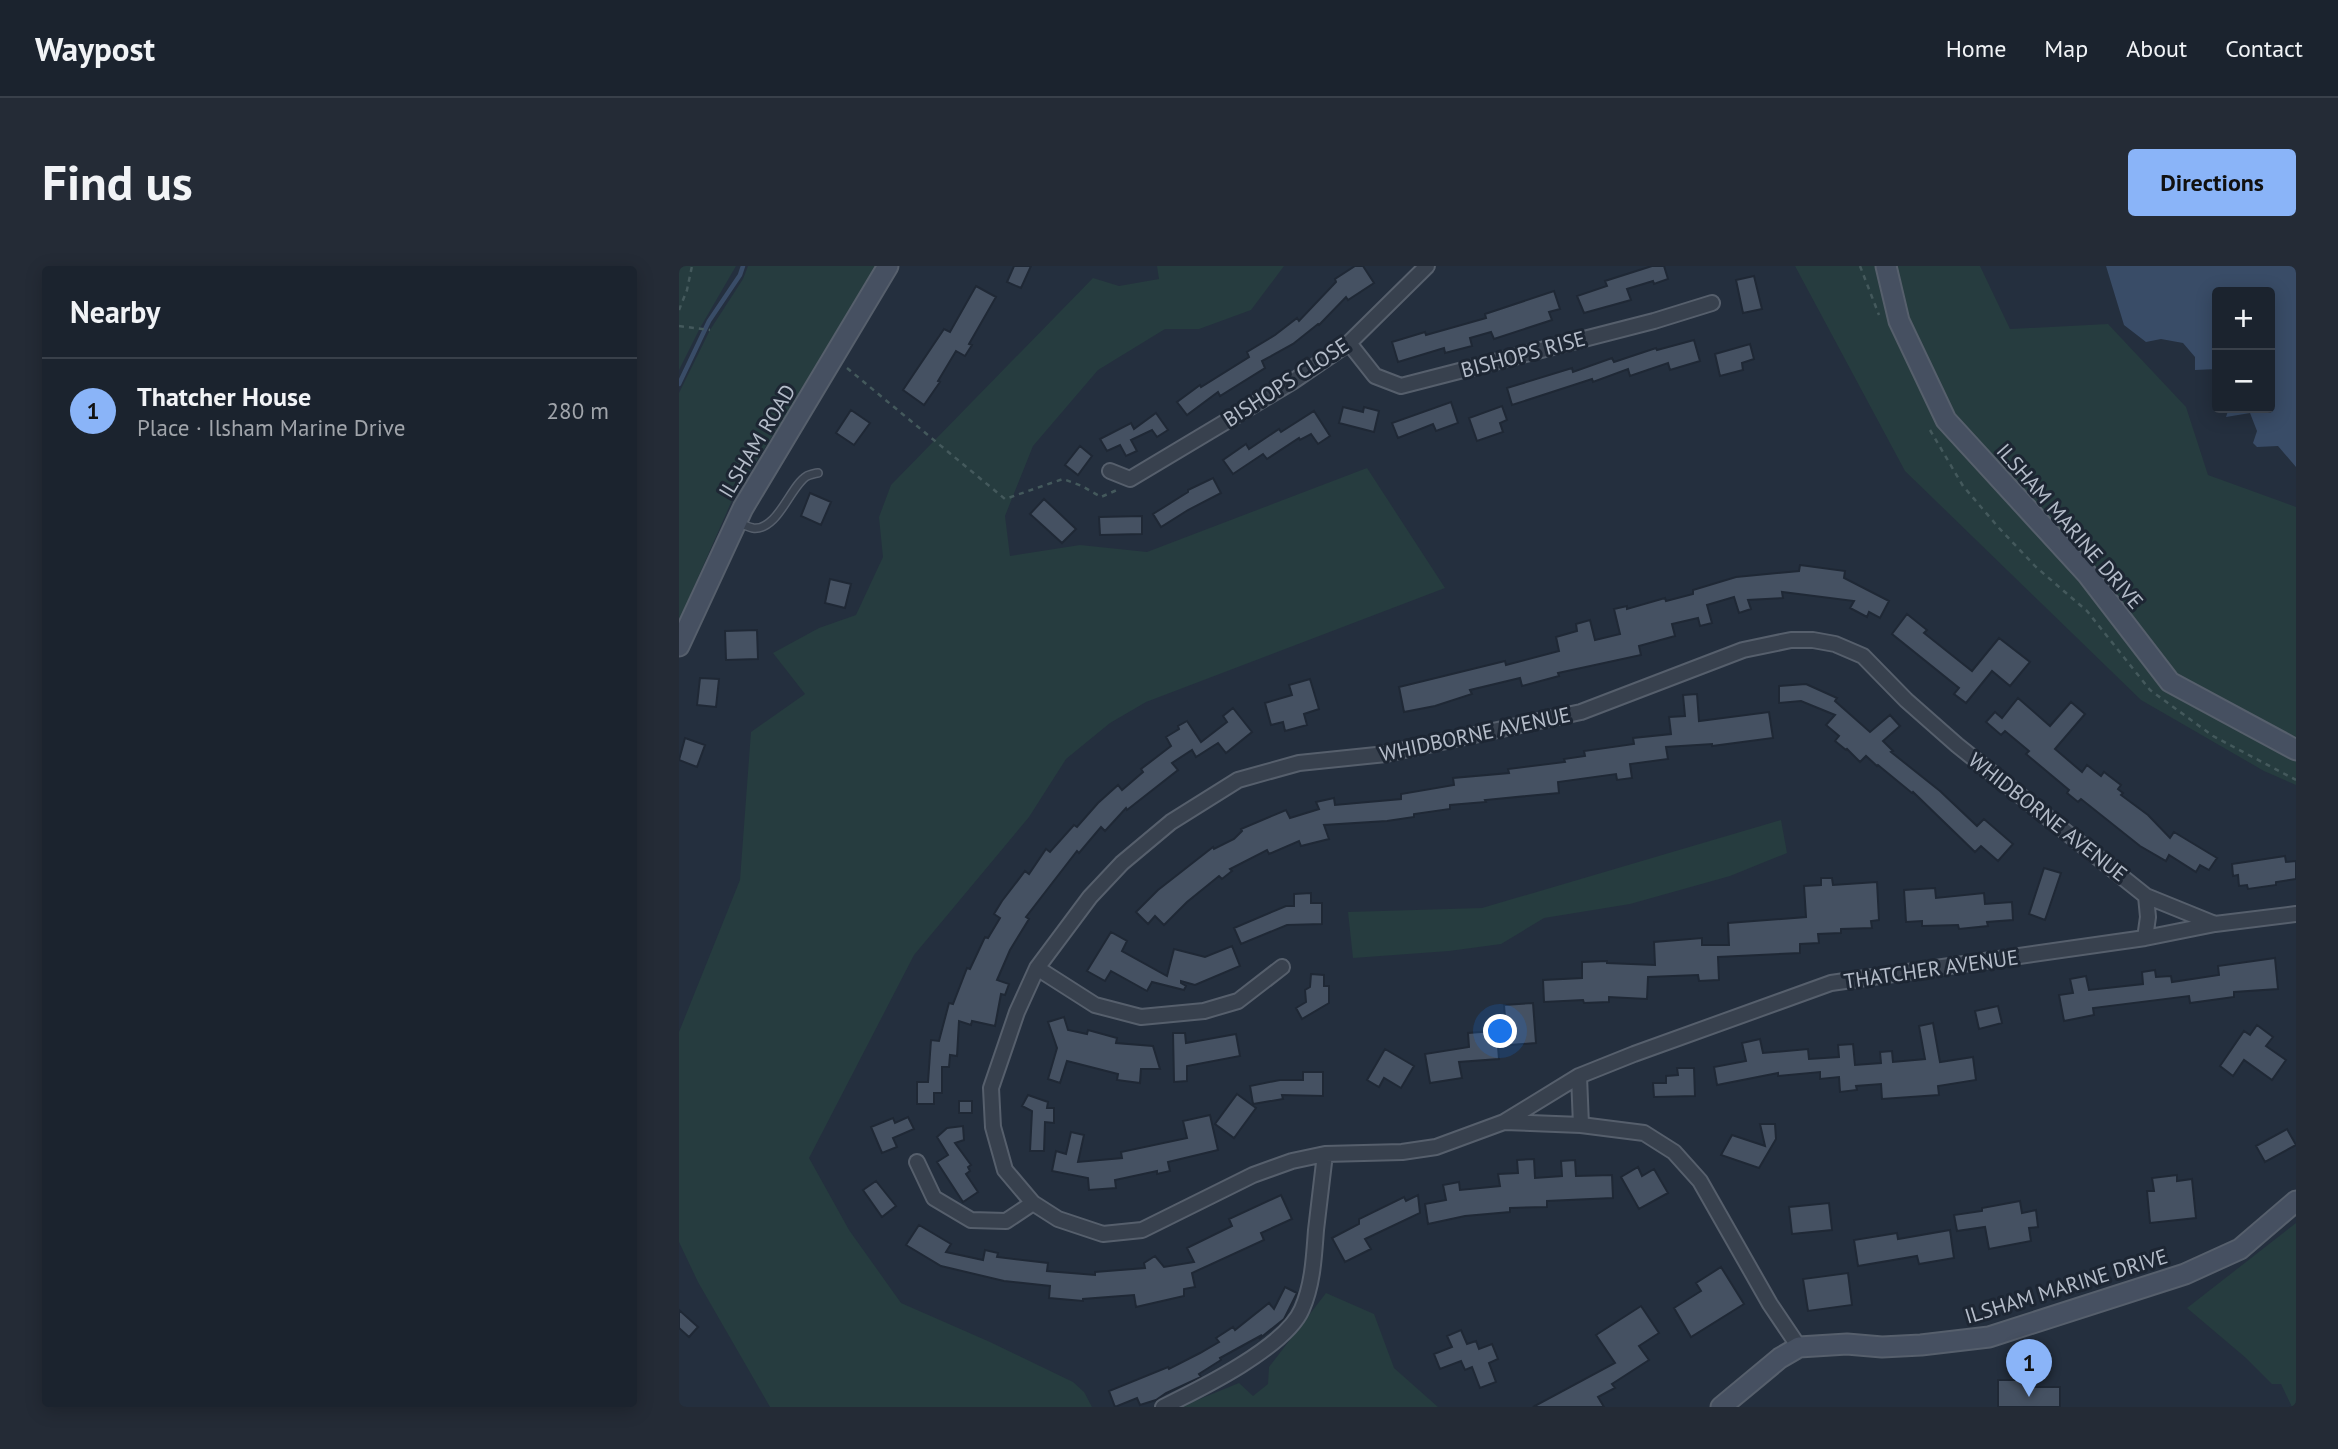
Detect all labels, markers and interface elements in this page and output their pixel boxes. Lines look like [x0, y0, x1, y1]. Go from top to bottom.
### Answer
text: Waypost [35, 27, 155, 70]
text: Home [1946, 33, 2006, 64]
text: Map [2044, 33, 2088, 64]
text: About [2126, 33, 2187, 64]
text: Contact [2225, 33, 2303, 64]
button: Directions [2128, 149, 2296, 216]
text: Find us [42, 150, 193, 214]
map controls [2212, 287, 2275, 413]
button: + [2212, 287, 2275, 350]
text: Nearby [70, 292, 160, 331]
street label: BISHOPS RISE [1458, 324, 1588, 384]
street label: BISHOPS CLOSE [1218, 331, 1354, 433]
button: − [2212, 350, 2275, 413]
street label: ILSHAM ROAD [712, 379, 802, 503]
text: Thatcher House [137, 380, 311, 413]
text: 1 [86, 396, 100, 425]
text: 280 m [547, 396, 609, 425]
text: Place · Ilsham Marine Drive [137, 413, 405, 442]
street label: ILSHAM MARINE DRIVE [1991, 438, 2149, 614]
street label: WHIDBORNE AVENUE [1377, 701, 1573, 767]
street label: WHIDBORNE AVENUE [1963, 747, 2133, 887]
street label: THATCHER AVENUE [1842, 943, 2020, 995]
your location [1483, 1014, 1517, 1048]
street label: ILSHAM MARINE DRIVE [1961, 1242, 2171, 1330]
pin: 1 [2006, 1339, 2052, 1397]

